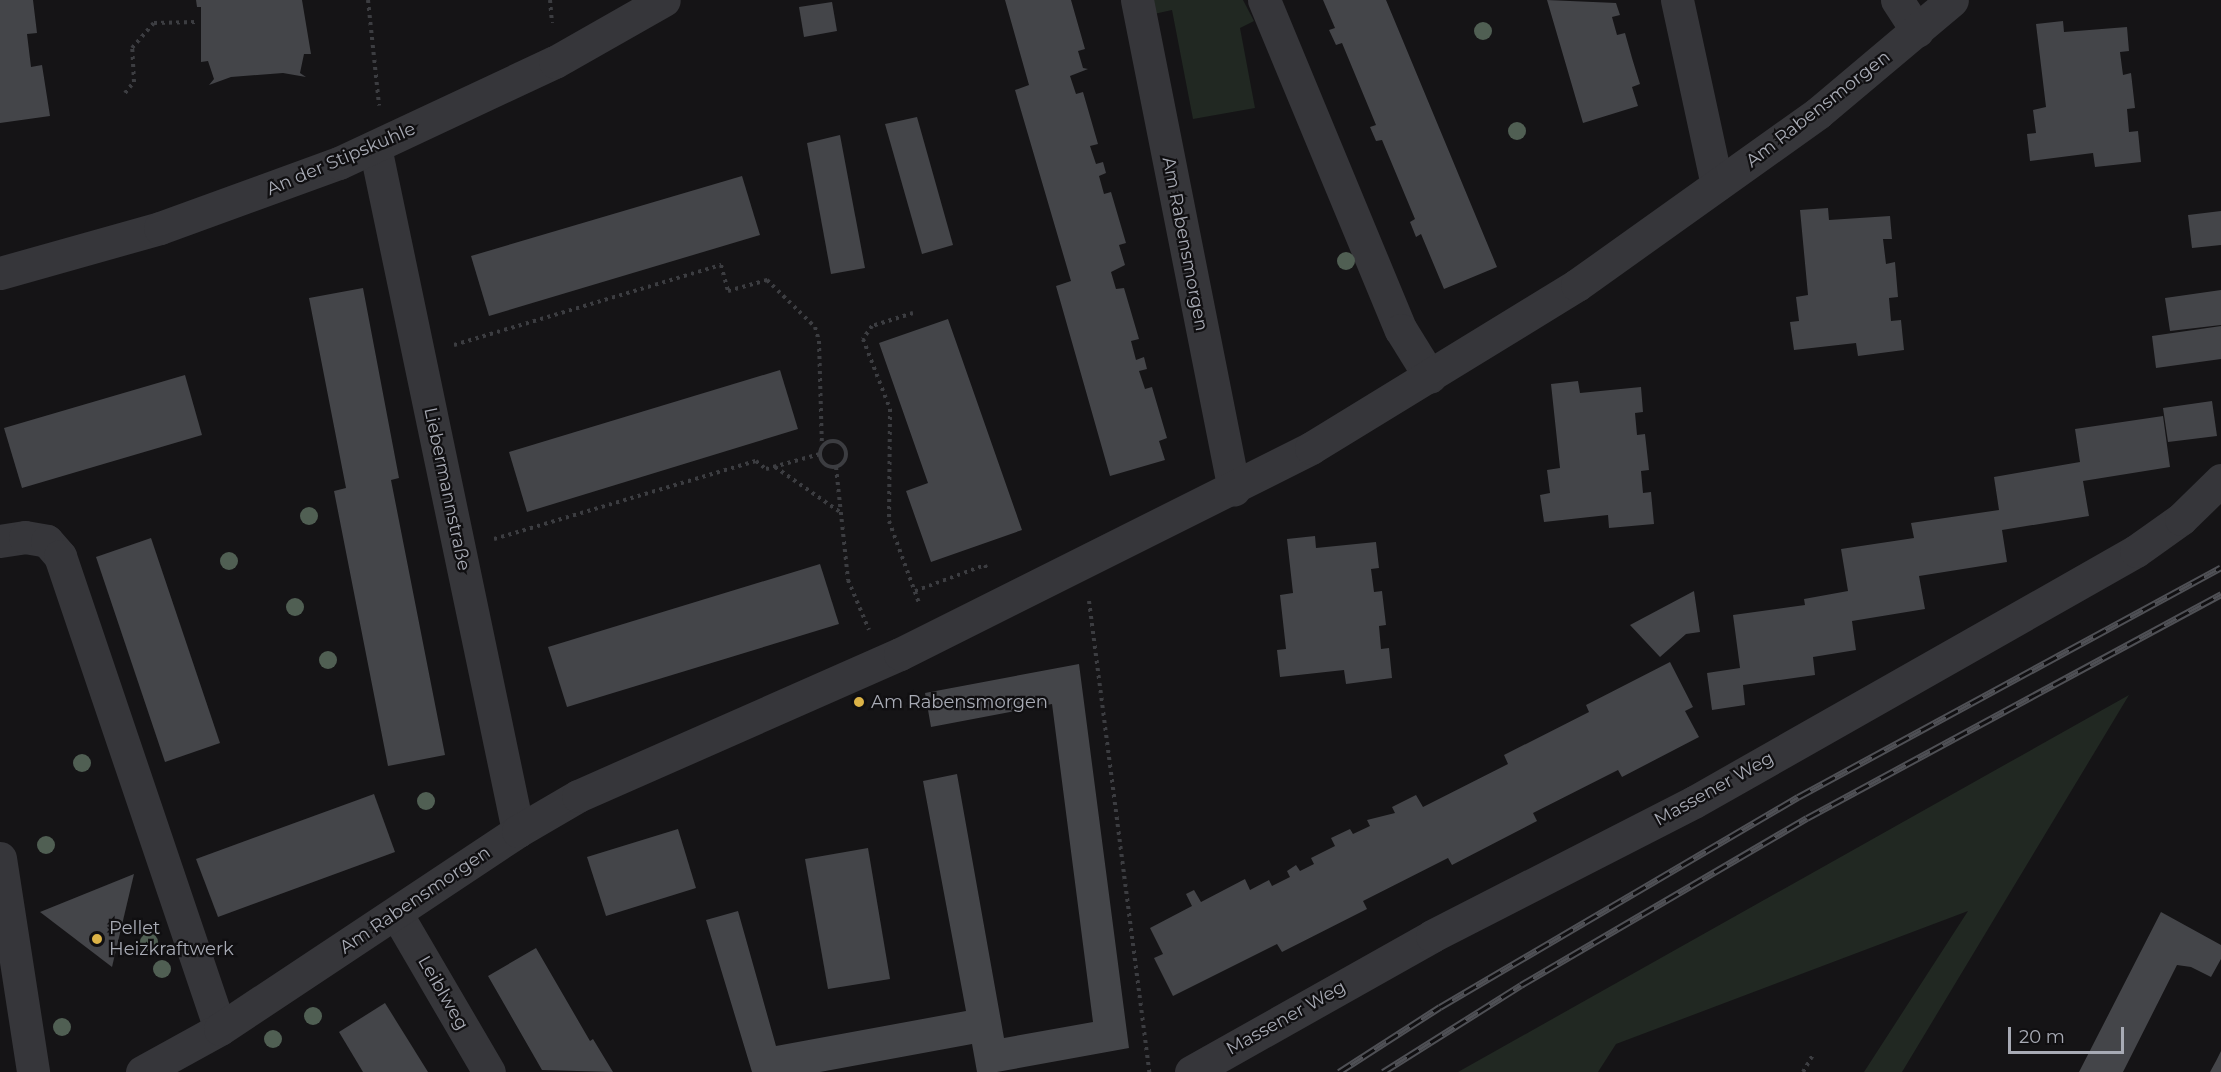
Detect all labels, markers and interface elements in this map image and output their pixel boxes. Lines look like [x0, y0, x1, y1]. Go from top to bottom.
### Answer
street label: Am Rabensmorgen [1742, 46, 1894, 172]
street label: An der Stipskuhle [263, 118, 419, 200]
street label: Am Rabensmorgen [1158, 155, 1212, 333]
street label: Liebermannstraße [419, 405, 475, 573]
place label: Am Rabensmorgen [871, 691, 1048, 713]
marker: Am Rabensmorgen [852, 695, 866, 709]
street label: Massener Weg [1650, 747, 1778, 831]
street label: Am Rabensmorgen [336, 842, 494, 958]
place label: Pellet Heizkraftwerk [109, 918, 234, 960]
marker: Pellet Heizkraftwerk [90, 932, 104, 946]
street label: Leiblweg [413, 952, 473, 1034]
street label: Massener Weg [1222, 976, 1350, 1060]
scale bar [2011, 1015, 2126, 1053]
text: 20 m [2019, 1026, 2065, 1048]

